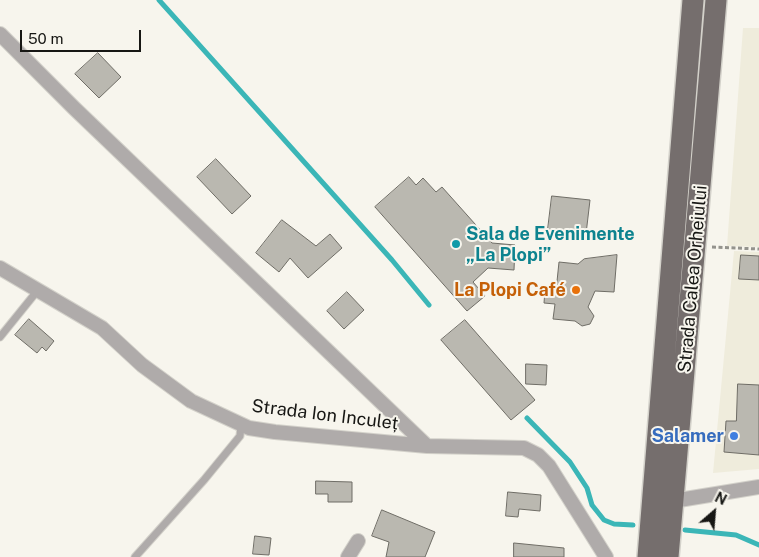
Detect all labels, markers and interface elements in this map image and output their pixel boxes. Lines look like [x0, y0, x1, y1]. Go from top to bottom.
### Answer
scale bar [22, 20, 144, 52]
text: 50 m [28, 30, 63, 47]
street label: Strada Calea Orheiului [674, 184, 712, 374]
place label: Sala de Evenimente „La Plopi” [466, 223, 635, 266]
marker: Sala de Evenimente „La Plopi” [450, 238, 462, 250]
place label: La Plopi Café [454, 279, 566, 301]
marker: La Plopi Café [570, 284, 582, 296]
street label: Strada Ion Inculeț [250, 395, 400, 435]
place label: Salamer [652, 425, 724, 447]
marker: Salamer [728, 430, 740, 442]
north arrow [689, 487, 739, 537]
text: N [712, 489, 729, 508]

